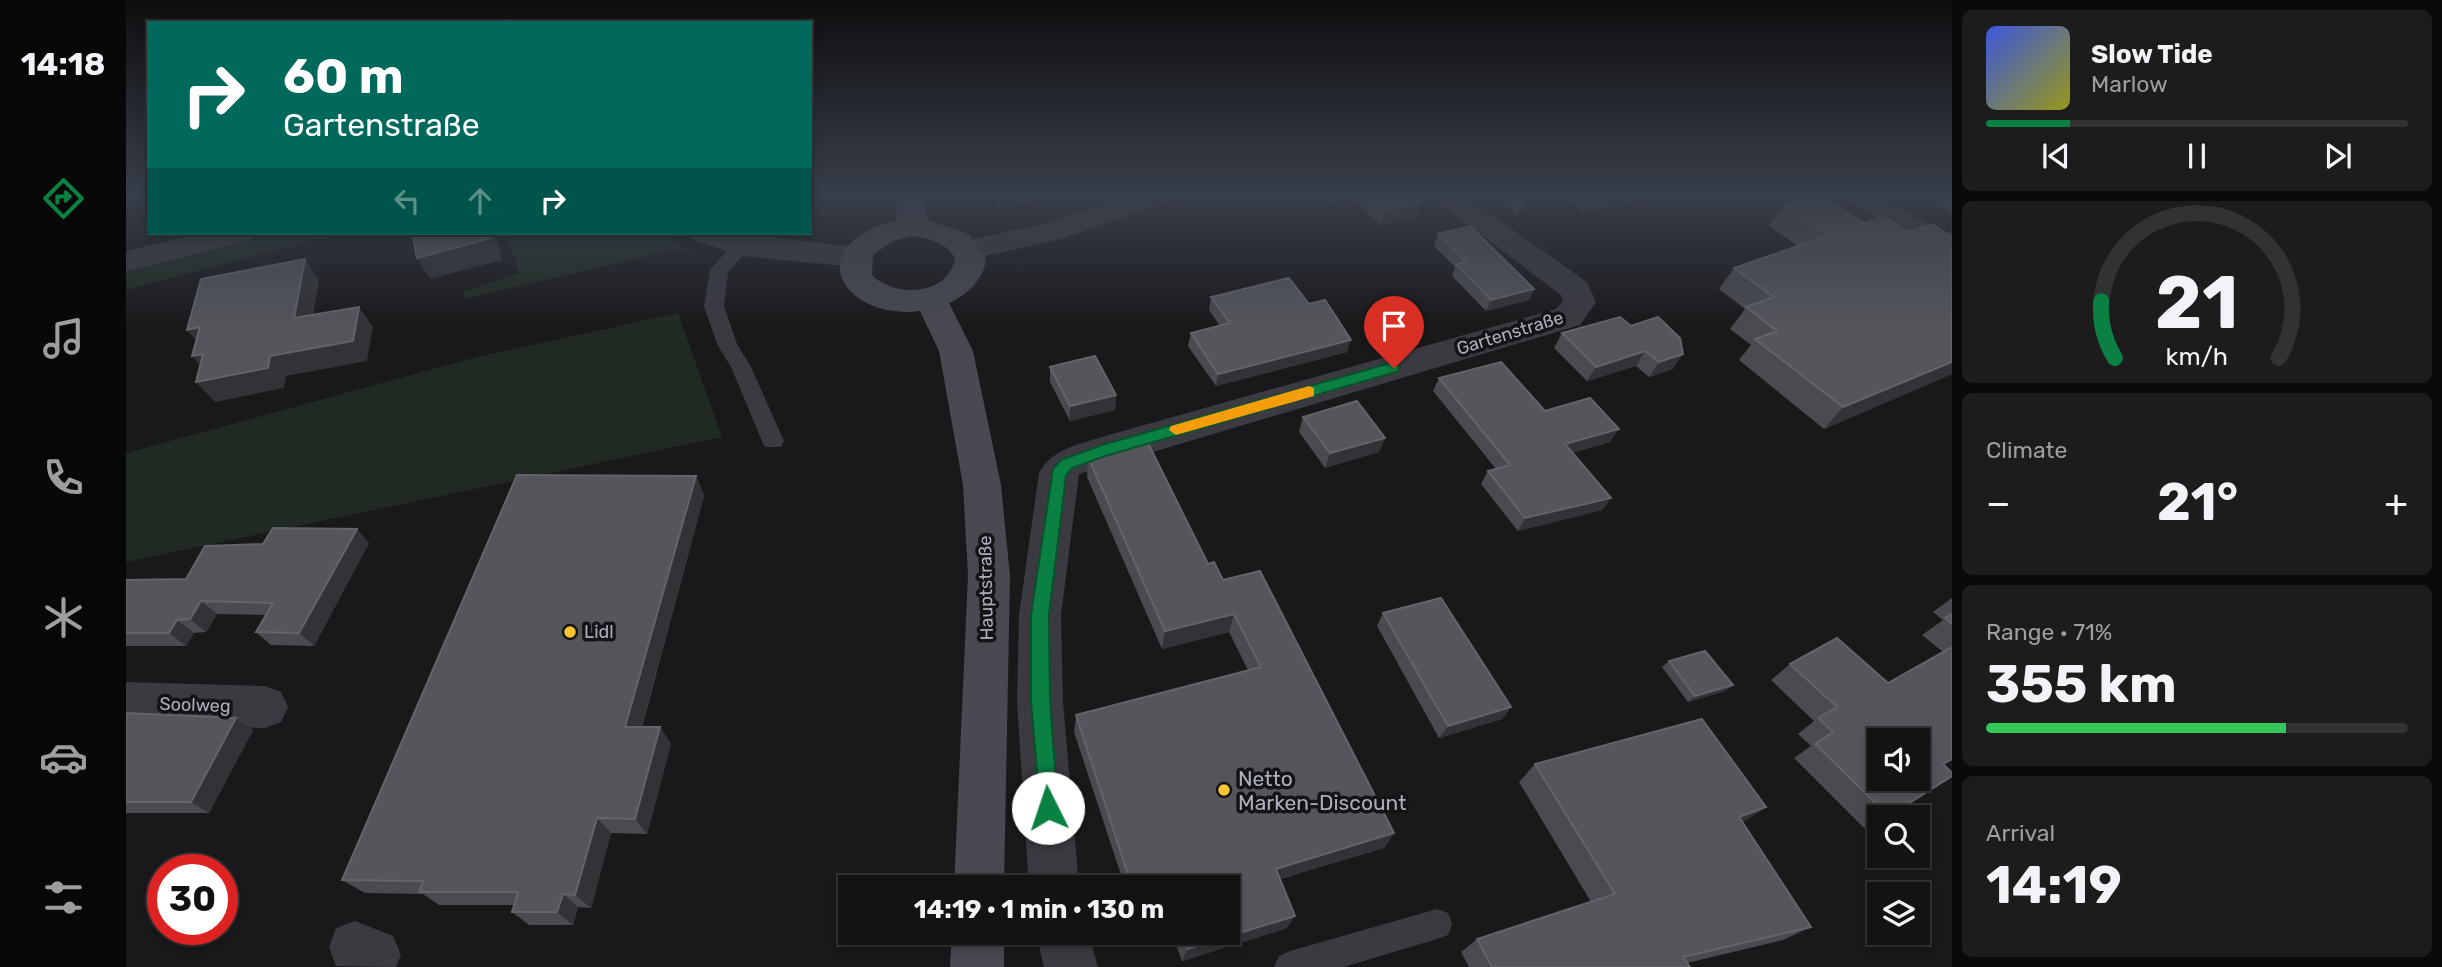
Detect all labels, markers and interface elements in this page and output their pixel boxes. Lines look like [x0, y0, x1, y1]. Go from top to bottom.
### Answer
text: Slow Tide [2091, 39, 2213, 70]
text: 14:18 [21, 45, 105, 83]
text: 60 m [283, 47, 404, 105]
icon: right [168, 49, 259, 140]
text: Marlow [2091, 70, 2168, 98]
text: Gartenstraße [283, 106, 480, 144]
icon: previous [2037, 137, 2075, 175]
icon: pause [2178, 137, 2216, 175]
icon: next [2319, 137, 2357, 175]
icon: directions [39, 174, 88, 223]
icon: left [388, 182, 426, 220]
icon: ahead [461, 182, 499, 220]
icon: right [534, 182, 572, 220]
text: 21 [2155, 261, 2239, 347]
pin [1364, 296, 1424, 368]
street label: Gartenstraße [1454, 306, 1566, 360]
icon: arrive [1375, 307, 1413, 345]
icon: music [39, 314, 88, 363]
text: km/h [2166, 342, 2228, 371]
text: Climate [1986, 436, 2067, 464]
icon: phone [39, 453, 88, 502]
text: 21° [2157, 471, 2238, 533]
text: − [1986, 480, 2011, 526]
text: + [2384, 480, 2408, 526]
street label: Hauptstraße [974, 535, 998, 641]
icon: climate [39, 593, 88, 642]
text: Range · 71% [1986, 618, 2112, 646]
place label: Lidl [584, 621, 614, 643]
marker: Lidl [562, 624, 578, 640]
text: 355 km [1986, 653, 2177, 715]
street label: Soolweg [159, 693, 231, 717]
map controls [1867, 728, 1930, 945]
button: sound [1867, 728, 1930, 791]
icon: car [39, 733, 88, 782]
place label: Netto Marken-Discount [1238, 766, 1406, 815]
position arrow [1011, 771, 1085, 845]
marker: Netto Marken-Discount [1216, 782, 1232, 798]
button: search [1867, 805, 1930, 868]
text: Arrival [1986, 819, 2055, 847]
speed limit sign: 30 [147, 854, 238, 945]
text: 14:19 [1986, 854, 2122, 916]
icon: filters [39, 873, 88, 922]
button: layers [1867, 882, 1930, 945]
text: 14:19 · 1 min · 130 m [914, 894, 1164, 925]

